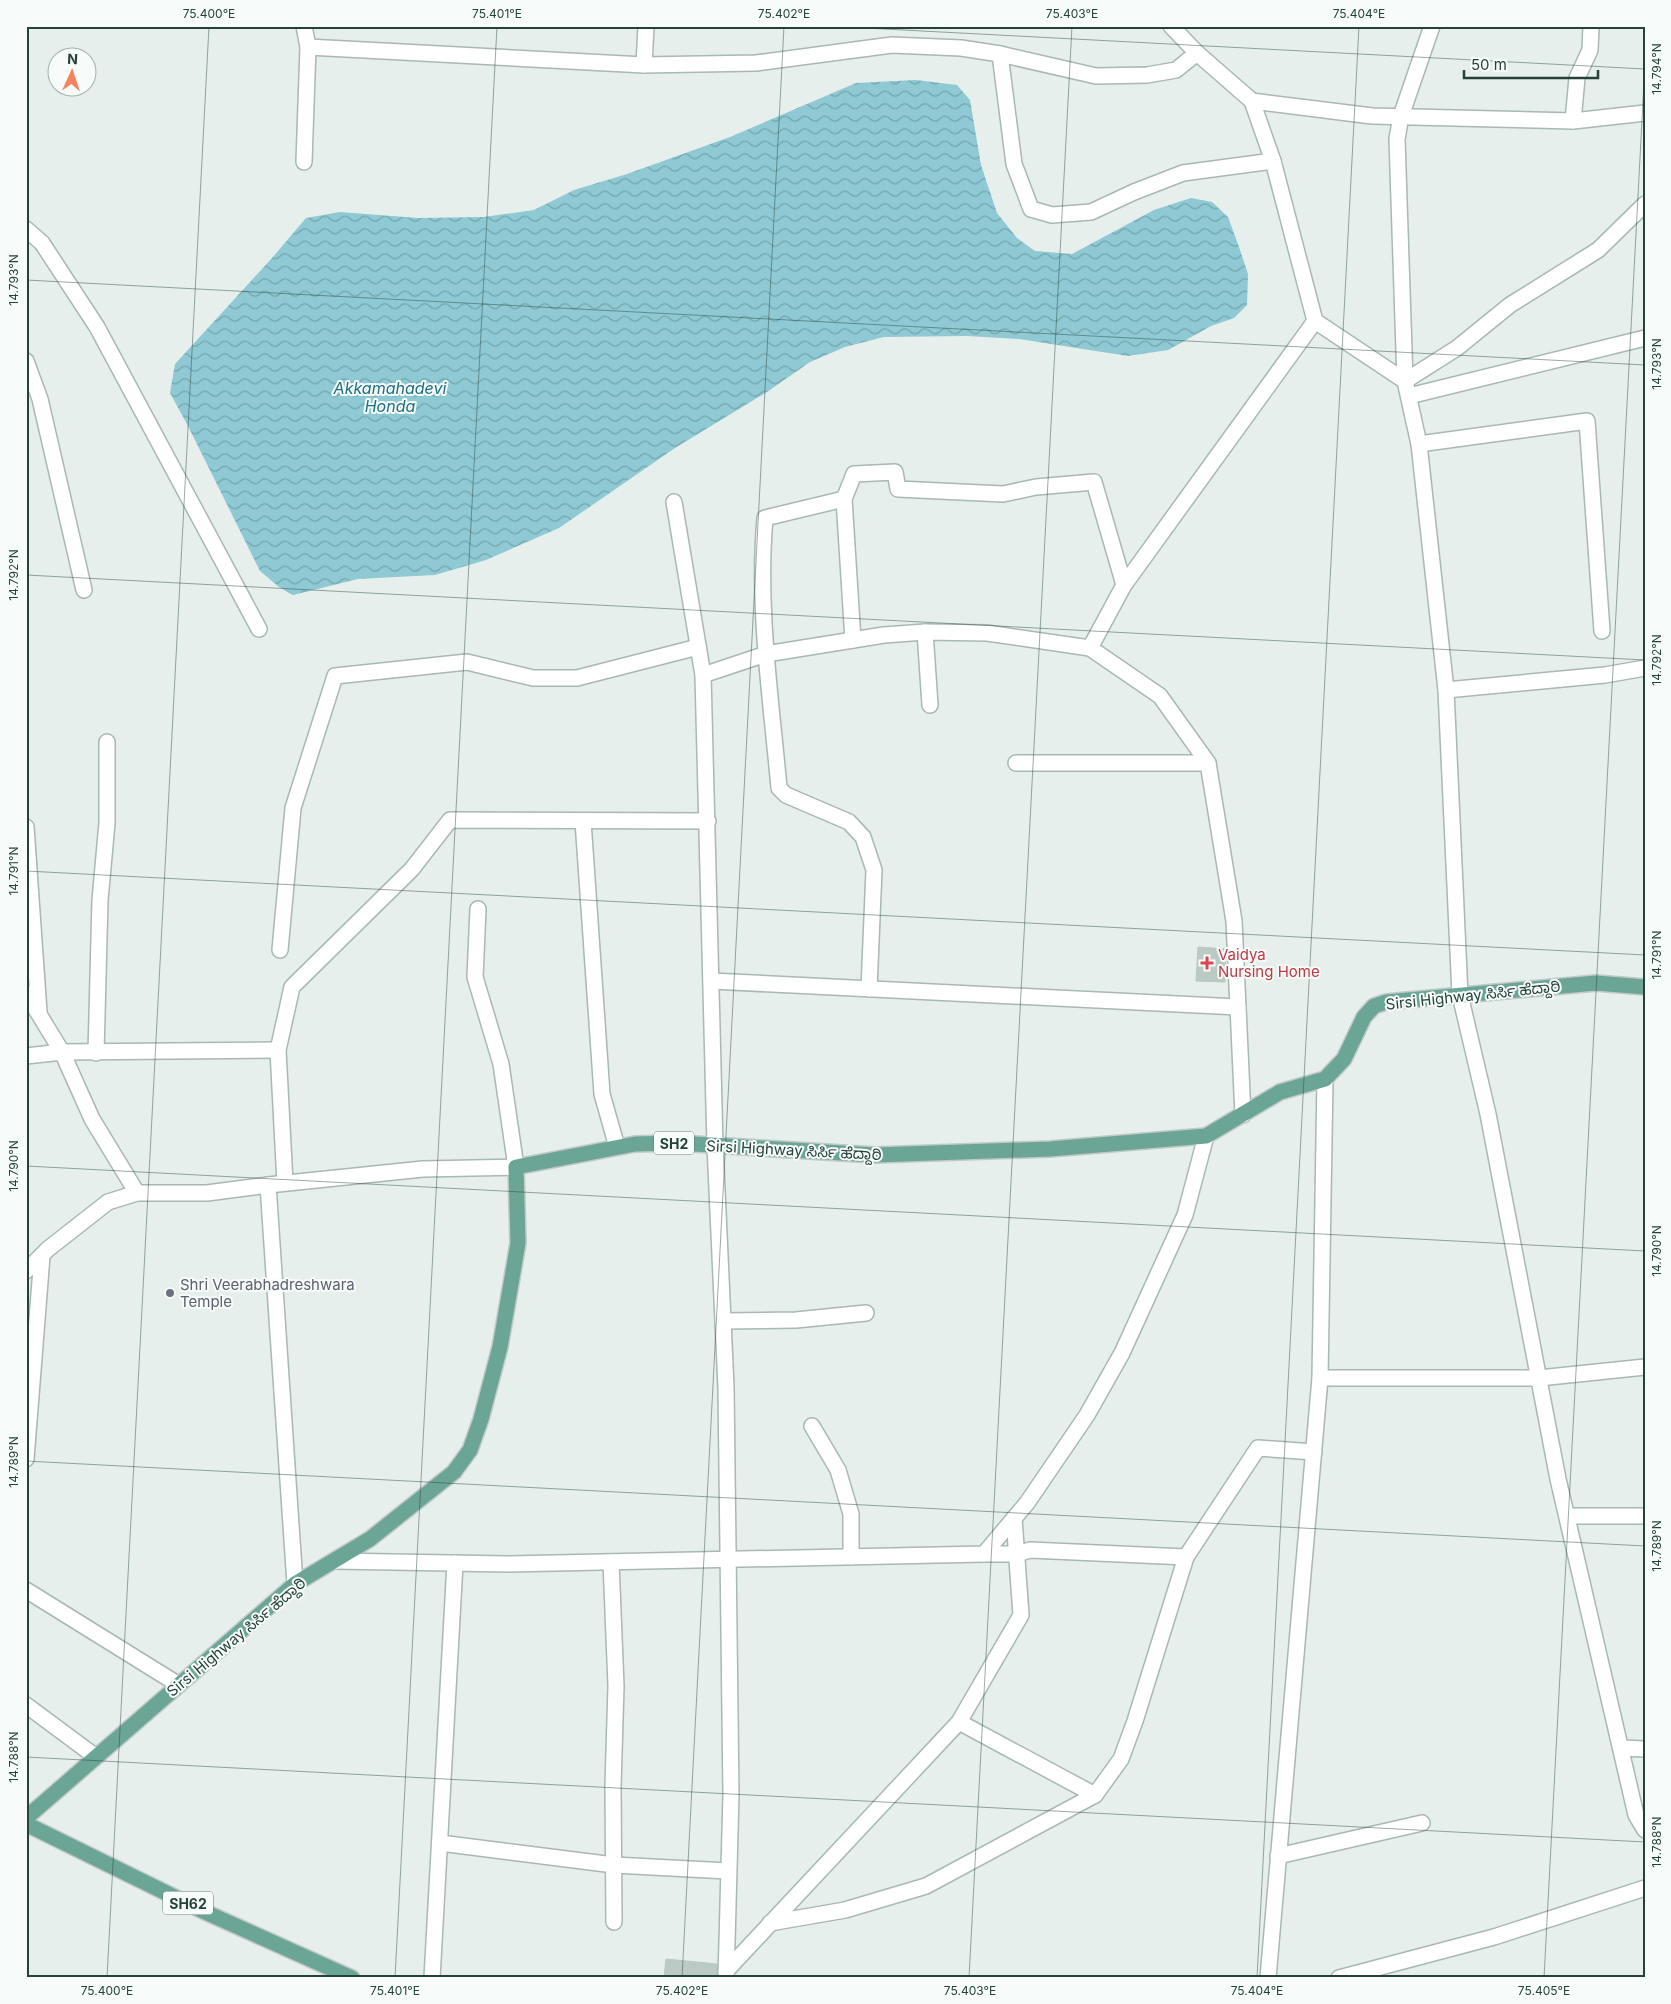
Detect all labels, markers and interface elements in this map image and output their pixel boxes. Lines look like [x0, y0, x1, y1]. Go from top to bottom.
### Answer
text: 75.400°E [183, 6, 235, 21]
text: 75.401°E [472, 6, 522, 21]
text: 75.402°E [758, 6, 810, 21]
text: 75.403°E [1046, 6, 1098, 21]
text: 75.404°E [1333, 6, 1385, 21]
text: 14.794°N [1649, 43, 1664, 95]
north arrow [48, 48, 98, 98]
scale bar [1464, 48, 1597, 80]
text: N [67, 50, 78, 67]
text: 50 m [1471, 55, 1507, 74]
text: 14.793°N [6, 254, 21, 306]
text: 14.793°N [1649, 338, 1664, 390]
water label: Akkamahadevi Honda [333, 378, 448, 416]
text: 14.792°N [6, 549, 21, 601]
text: 14.792°N [1649, 634, 1664, 686]
text: 14.791°N [6, 846, 21, 896]
text: 14.791°N [1649, 930, 1664, 980]
place label: Vaidya Nursing Home [1218, 945, 1320, 981]
marker: Vaidya Nursing Home [1200, 956, 1214, 970]
street label: Sirsi Highway ಸಿರ್ಸಿ ಹೆದ್ದಾರಿ [1385, 976, 1562, 1016]
road number: SH2 [654, 1132, 694, 1154]
street label: Sirsi Highway ಸಿರ್ಸಿ ಹೆದ್ದಾರಿ [706, 1136, 882, 1166]
text: 14.790°N [6, 1140, 21, 1192]
text: 14.790°N [1649, 1225, 1664, 1277]
place label: Shri Veerabhadreshwara Temple [180, 1275, 355, 1311]
marker: Shri Veerabhadreshwara Temple [164, 1287, 176, 1299]
text: 14.789°N [6, 1436, 21, 1488]
text: 14.789°N [1649, 1520, 1664, 1572]
street label: Sirsi Highway ಸಿರ್ಸಿ ಹೆದ್ದಾರಿ [163, 1573, 311, 1702]
text: 14.788°N [6, 1731, 21, 1783]
text: 14.788°N [1649, 1816, 1664, 1868]
road number: SH62 [163, 1892, 213, 1915]
text: 75.400°E [81, 1983, 133, 1998]
text: 75.401°E [370, 1983, 420, 1998]
text: 75.402°E [656, 1983, 708, 1998]
text: 75.403°E [944, 1983, 996, 1998]
text: 75.404°E [1231, 1983, 1283, 1998]
text: 75.405°E [1518, 1983, 1570, 1998]

